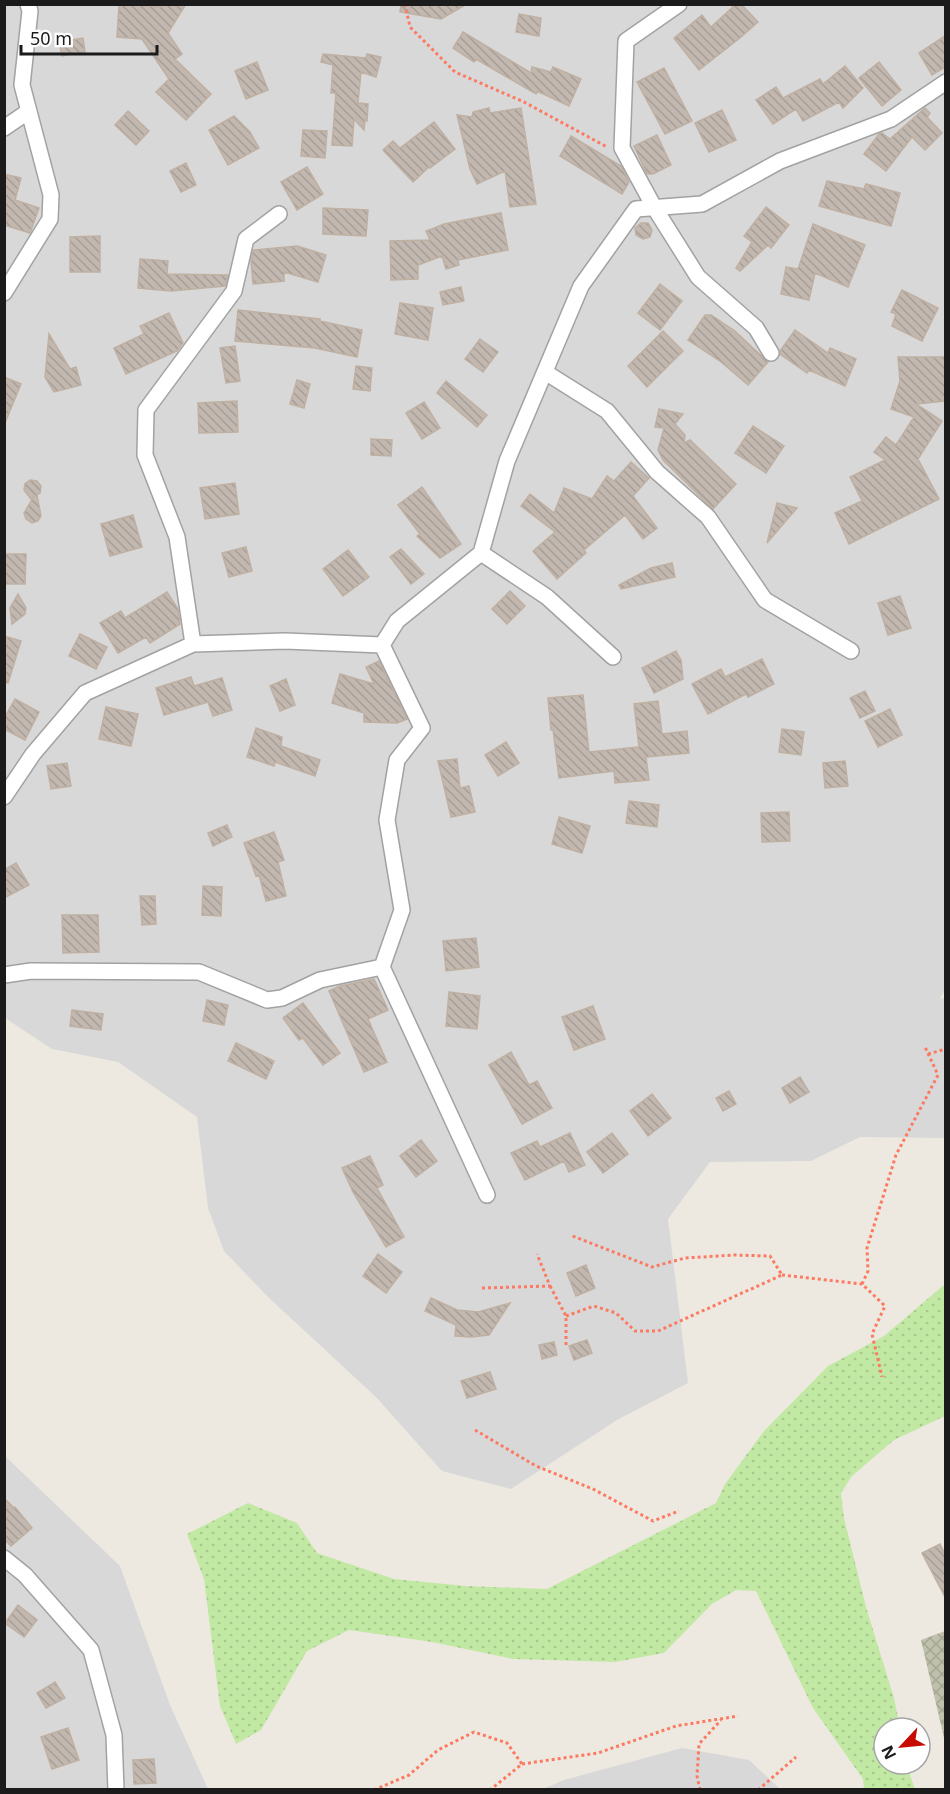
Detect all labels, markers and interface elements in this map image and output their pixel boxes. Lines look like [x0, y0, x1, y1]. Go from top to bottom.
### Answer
scale bar [21, 18, 158, 56]
text: 50 m [30, 26, 72, 50]
north arrow [872, 1716, 932, 1776]
text: N [876, 1742, 901, 1763]

